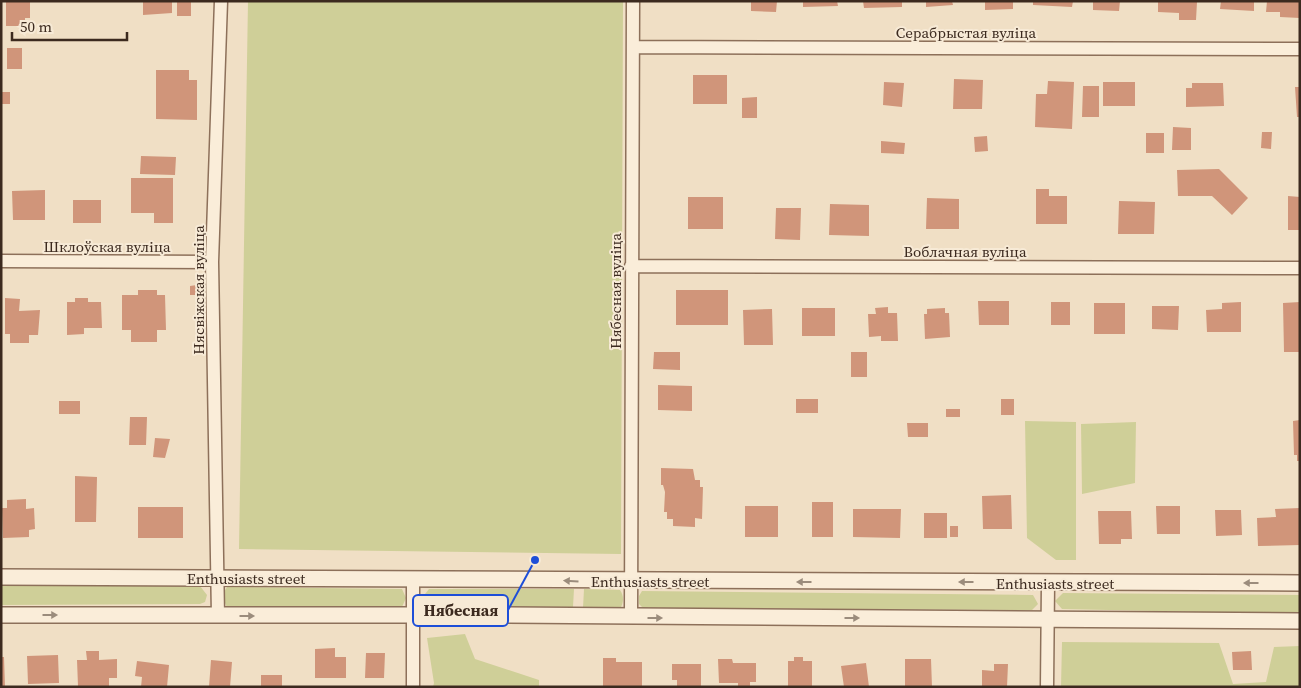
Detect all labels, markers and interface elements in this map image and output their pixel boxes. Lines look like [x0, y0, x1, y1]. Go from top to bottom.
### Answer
scale bar [12, 10, 128, 42]
text: 50 m [20, 16, 52, 37]
street label: Серабрыстая вуліца [896, 22, 1037, 43]
street label: Нясвіжская вуліца [188, 225, 209, 355]
street label: Нябесная вуліца [605, 233, 626, 349]
street label: Шклоўская вуліца [43, 236, 171, 257]
street label: Воблачная вуліца [903, 241, 1027, 262]
street label: Enthusiasts street [187, 568, 305, 589]
street label: Enthusiasts street [591, 571, 709, 592]
street label: Enthusiasts street [996, 573, 1114, 594]
one-way arrow [563, 577, 579, 585]
one-way arrow [795, 578, 811, 586]
one-way arrow [958, 578, 974, 586]
one-way arrow [1243, 579, 1259, 587]
callout: Нябесная [413, 595, 508, 626]
text: Нябесная [423, 599, 499, 621]
one-way arrow [42, 611, 58, 619]
one-way arrow [240, 612, 256, 620]
one-way arrow [647, 614, 663, 622]
one-way arrow [845, 614, 861, 622]

